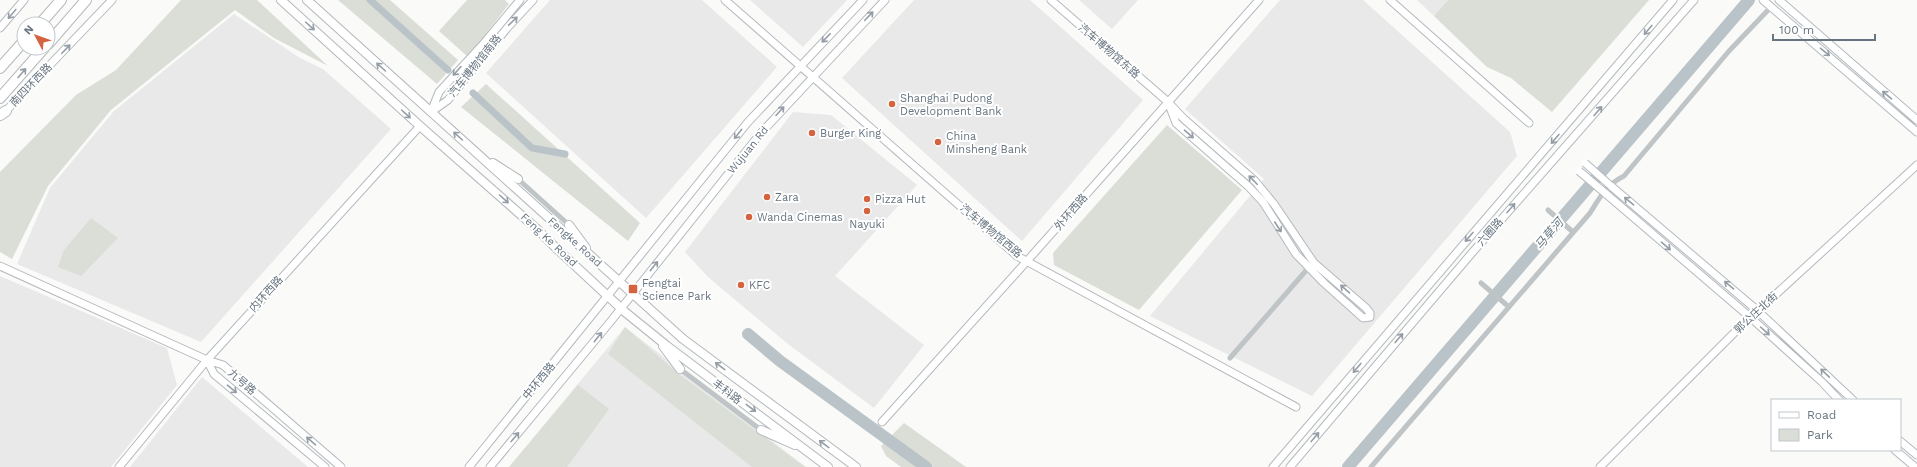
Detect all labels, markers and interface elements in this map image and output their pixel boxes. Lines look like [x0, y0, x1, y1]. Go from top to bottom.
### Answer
one-way arrow [7, 9, 16, 20]
one-way arrow [864, 11, 874, 21]
north arrow [16, 16, 56, 56]
scale bar [1773, 16, 1875, 42]
one-way arrow [508, 17, 518, 26]
street label: 汽车博物馆东路 [1076, 21, 1142, 81]
text: N [21, 22, 36, 37]
one-way arrow [305, 22, 315, 31]
text: 100 m [1779, 23, 1814, 37]
one-way arrow [1644, 24, 1653, 35]
street label: 汽车博物馆南路 [446, 32, 504, 100]
one-way arrow [821, 33, 831, 43]
one-way arrow [61, 44, 70, 54]
one-way arrow [1820, 48, 1830, 57]
street label: 南四环西路 [7, 61, 55, 109]
one-way arrow [376, 62, 386, 71]
one-way arrow [453, 66, 462, 76]
one-way arrow [18, 68, 27, 78]
one-way arrow [1882, 90, 1893, 99]
place label: Shanghai Pudong Development Bank [900, 92, 1001, 118]
marker: Shanghai Pudong Development Bank [887, 99, 897, 109]
one-way arrow [1593, 105, 1602, 116]
one-way arrow [776, 106, 785, 117]
one-way arrow [401, 109, 411, 118]
street label: Wujuan Rd [725, 123, 771, 177]
place label: Burger King [820, 127, 881, 140]
one-way arrow [734, 128, 742, 139]
marker: Burger King [807, 128, 817, 138]
one-way arrow [1183, 129, 1193, 138]
place label: China Minsheng Bank [946, 130, 1027, 156]
one-way arrow [453, 132, 463, 141]
one-way arrow [1550, 134, 1559, 145]
marker: China Minsheng Bank [933, 137, 943, 147]
one-way arrow [1248, 175, 1258, 185]
place label: Zara [775, 191, 799, 204]
street label: 外环西路 [1052, 191, 1090, 233]
marker: Zara [762, 192, 772, 202]
place label: Pizza Hut [875, 193, 926, 206]
one-way arrow [499, 194, 509, 203]
marker: Pizza Hut [862, 194, 872, 204]
one-way arrow [1624, 197, 1635, 206]
street label: 汽车博物馆西路 [957, 201, 1025, 261]
one-way arrow [1507, 203, 1516, 213]
marker: Nayuki [862, 206, 872, 216]
street label: Feng Ke Road [518, 210, 580, 270]
place label: Wanda Cinemas [757, 211, 843, 224]
marker: Wanda Cinemas [744, 212, 754, 222]
street label: Fengke Road [545, 214, 605, 270]
water label: 马草河 [1532, 214, 1567, 252]
street label: 六圈路 [1474, 215, 1506, 249]
place label: Nayuki [849, 218, 885, 231]
one-way arrow [1275, 221, 1283, 233]
one-way arrow [1464, 232, 1474, 242]
one-way arrow [1661, 241, 1671, 250]
one-way arrow [650, 261, 658, 272]
street label: 内环西路 [246, 273, 286, 315]
place label: Fengtai Science Park [642, 277, 711, 303]
place label: KFC [749, 279, 771, 292]
marker: KFC [736, 280, 746, 290]
one-way arrow [1723, 281, 1734, 290]
marker: Fengtai Science Park [627, 283, 639, 295]
one-way arrow [1339, 285, 1350, 294]
street label: 郭公庄北街 [1731, 289, 1781, 337]
one-way arrow [1760, 326, 1770, 335]
one-way arrow [594, 331, 602, 342]
one-way arrow [1395, 333, 1404, 344]
street label: 中环西路 [520, 360, 558, 402]
one-way arrow [714, 362, 725, 371]
one-way arrow [1353, 362, 1362, 373]
street label: 九号路 [225, 366, 259, 398]
one-way arrow [1820, 368, 1830, 378]
street label: 丰科路 [710, 377, 744, 407]
one-way arrow [226, 384, 237, 393]
legend [1771, 399, 1901, 451]
one-way arrow [745, 404, 756, 412]
text: Road [1807, 408, 1836, 422]
text: Park [1807, 428, 1833, 442]
one-way arrow [511, 432, 520, 442]
one-way arrow [1310, 432, 1319, 443]
one-way arrow [306, 437, 316, 446]
one-way arrow [819, 440, 830, 448]

